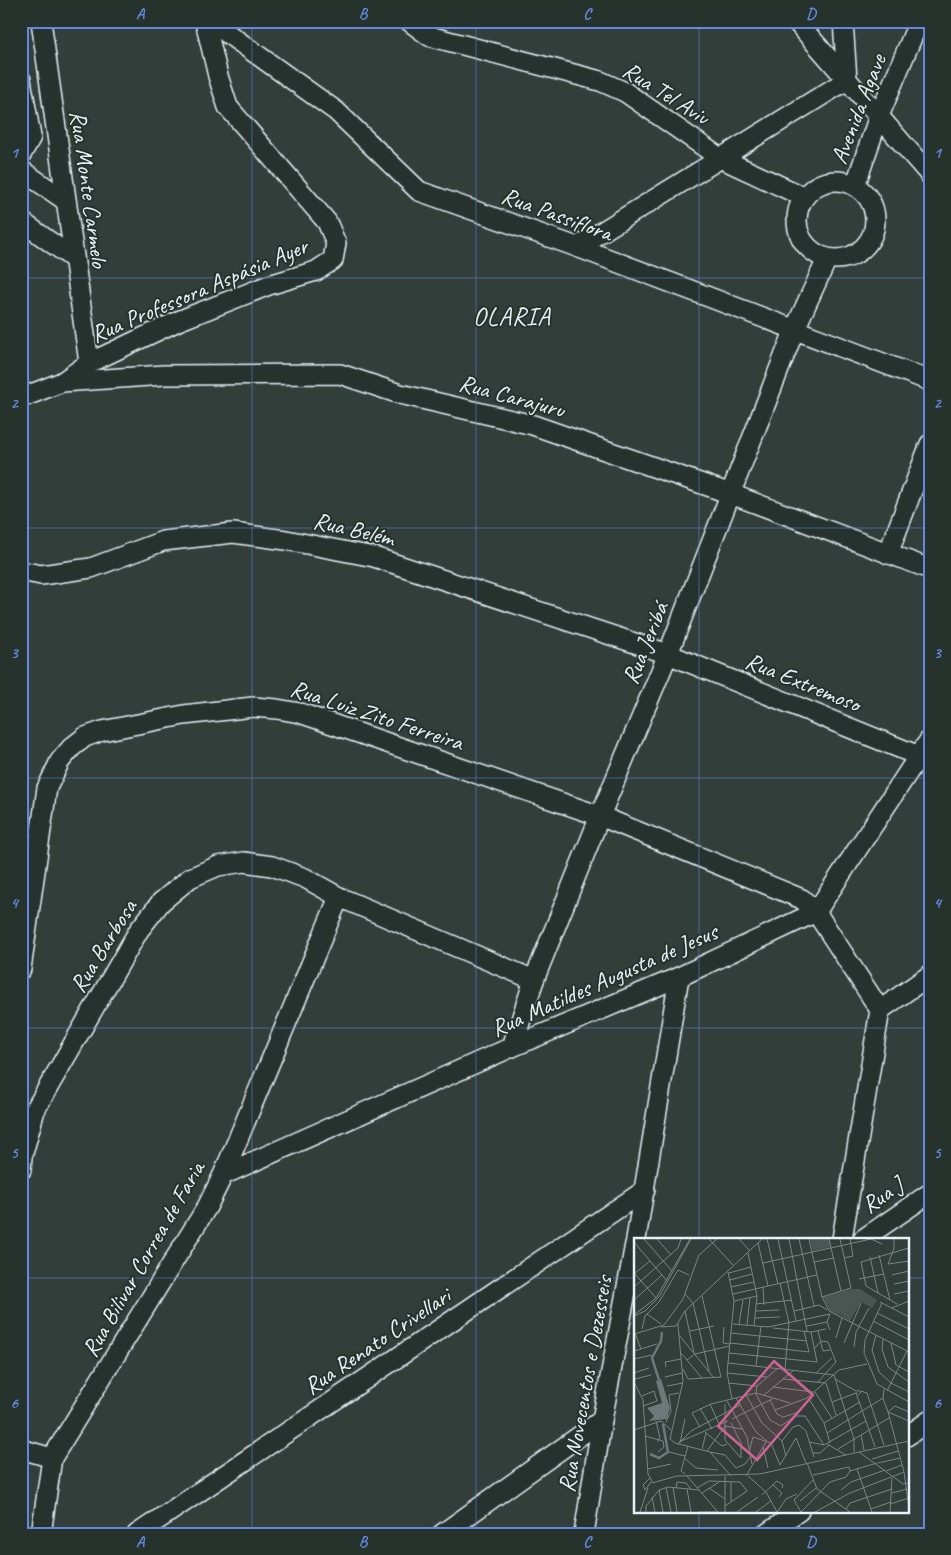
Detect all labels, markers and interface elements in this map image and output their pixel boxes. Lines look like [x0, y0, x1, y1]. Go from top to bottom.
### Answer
text: A [136, 4, 146, 24]
text: B [359, 4, 369, 24]
text: C [583, 4, 593, 24]
text: D [806, 4, 817, 24]
street label: Avenida Agave [823, 48, 893, 168]
street label: Rua Tel Aviv [617, 55, 717, 132]
street label: Rua Monte Carmelo [63, 109, 115, 271]
text: 1 [10, 143, 19, 163]
text: 1 [933, 143, 942, 163]
street label: Rua Passiflora [498, 180, 618, 249]
street label: Rua Professora Aspásia Ayer [86, 230, 314, 349]
district label: OLARIA [473, 301, 551, 333]
street label: Rua Carajuru [456, 368, 570, 425]
text: 2 [10, 393, 19, 413]
text: 2 [933, 393, 942, 413]
street label: Rua Belém [311, 505, 400, 553]
street label: Rua Jeribá [615, 595, 676, 688]
text: 3 [10, 643, 19, 663]
text: 3 [933, 643, 942, 663]
street label: Rua Extremoso [741, 645, 867, 720]
street label: Rua Luiz Zito Ferreira [287, 673, 469, 757]
text: 4 [10, 893, 19, 913]
street label: Rua Barbosa [63, 893, 144, 998]
text: 4 [933, 893, 942, 913]
street label: Rua Matildes Augusta de Jesus [486, 915, 724, 1043]
text: 5 [11, 1143, 20, 1163]
text: 5 [934, 1143, 943, 1163]
street label: Rua Bilivar Correa de Faria [75, 1154, 212, 1362]
street label: Rua J [855, 1168, 912, 1220]
inset map [634, 1238, 908, 1512]
street label: Rua Novecentos e Dezesseis [551, 1272, 619, 1495]
street label: Rua Renato Crivellari [298, 1279, 459, 1401]
text: 6 [10, 1393, 19, 1413]
text: 6 [933, 1393, 942, 1413]
text: A [136, 1532, 146, 1552]
text: B [359, 1532, 369, 1552]
text: C [583, 1532, 593, 1552]
text: D [806, 1532, 817, 1552]

